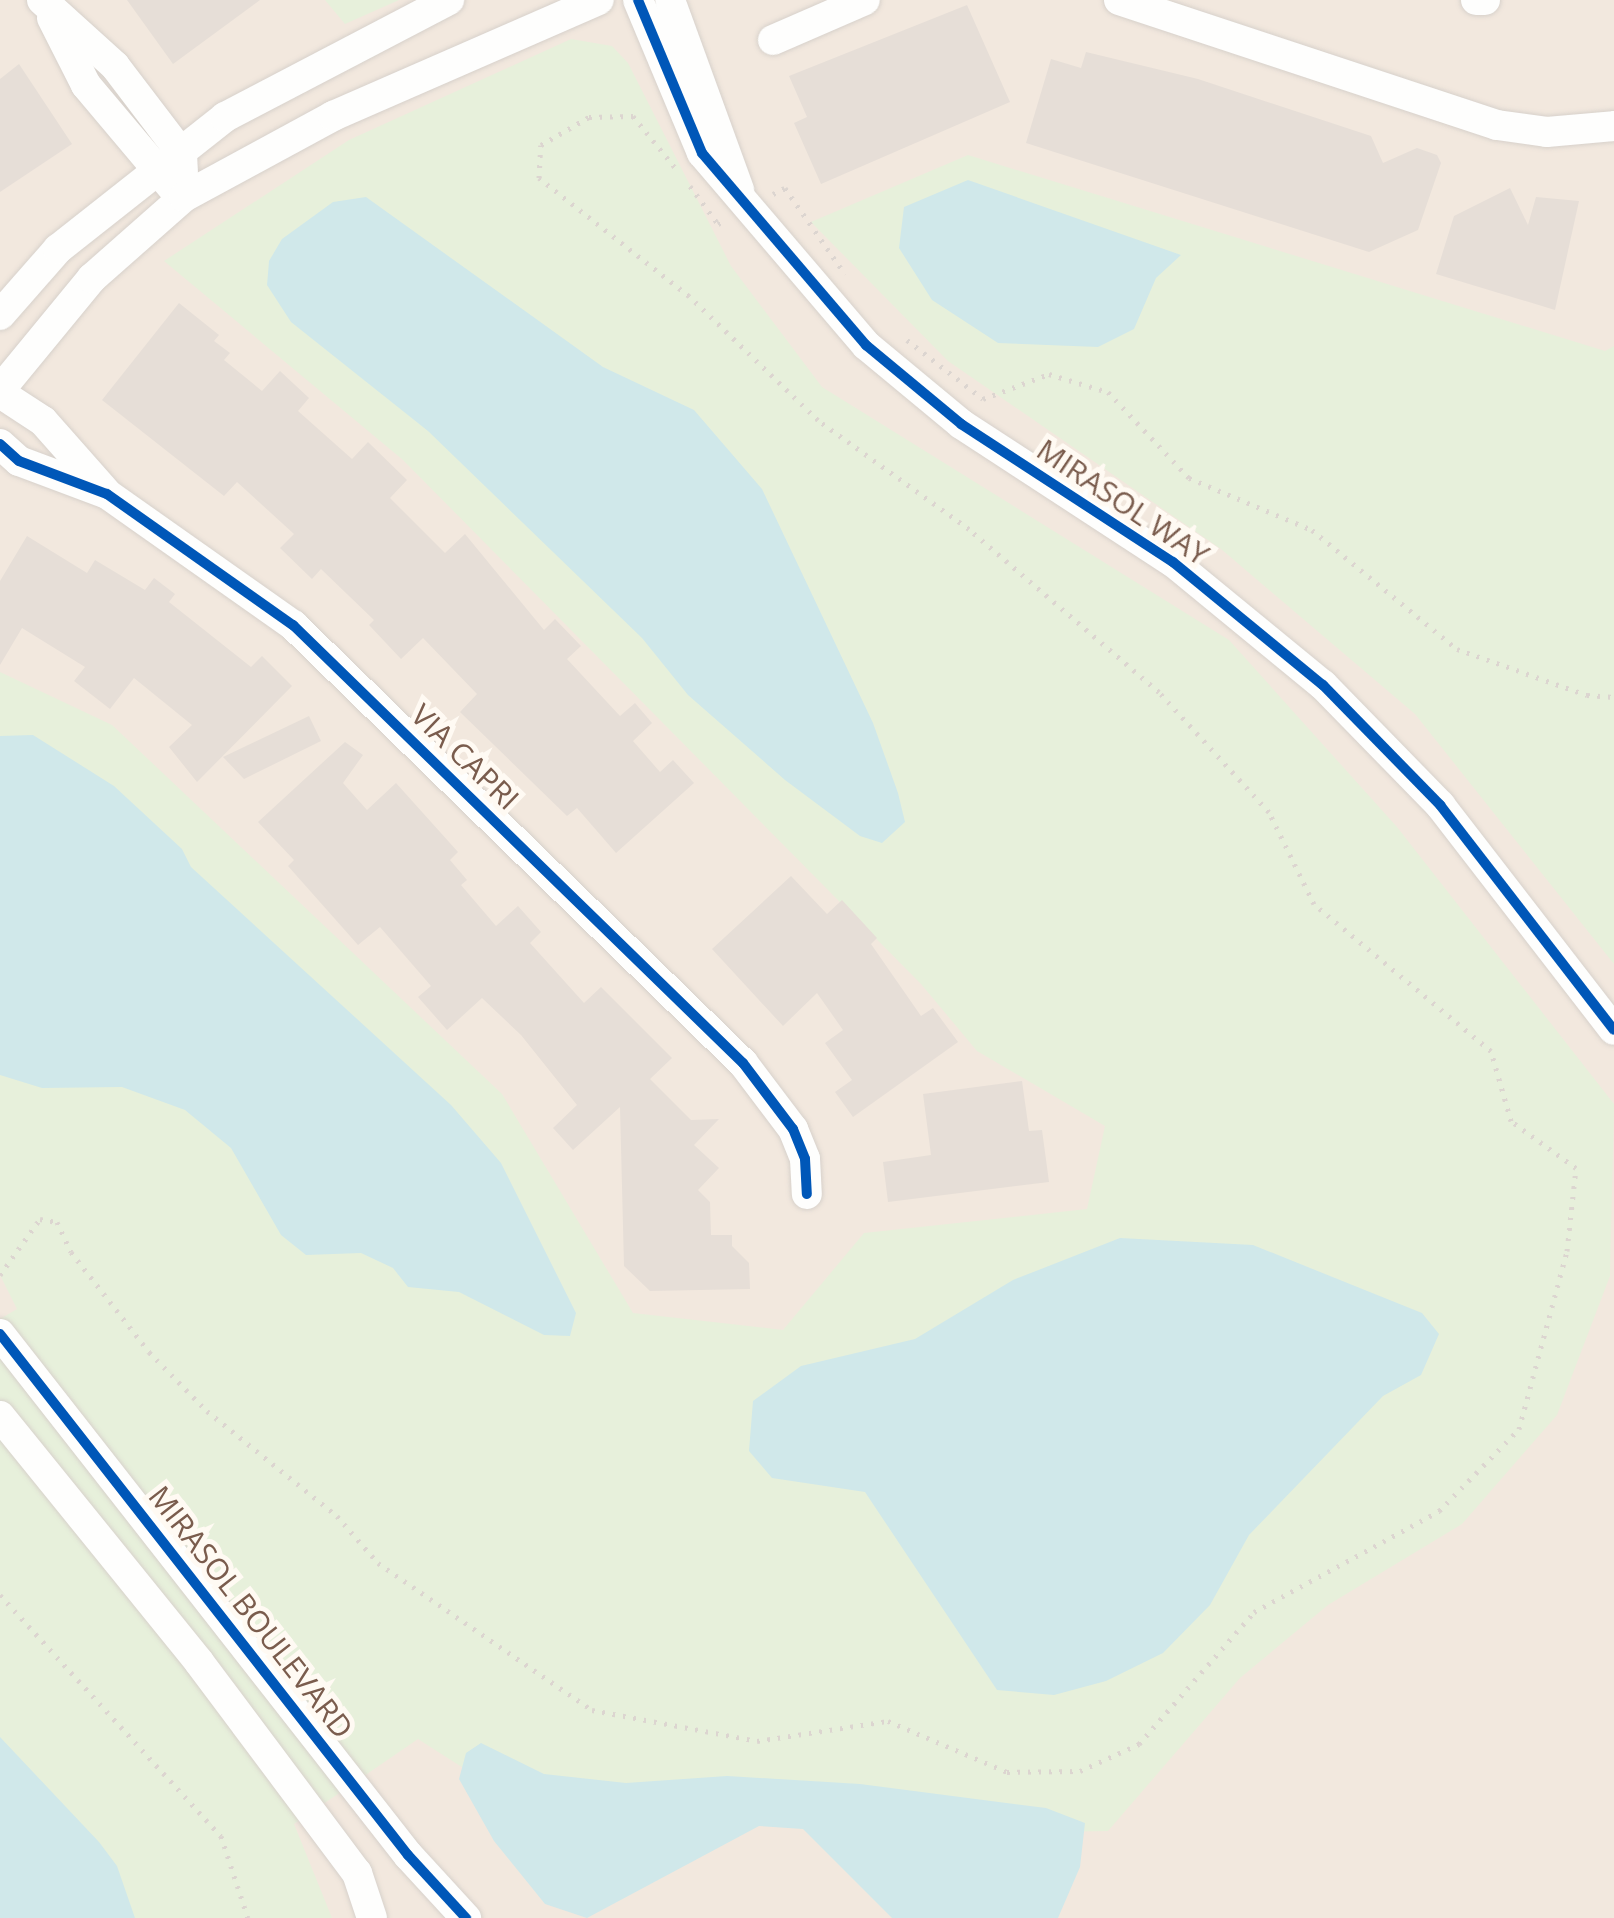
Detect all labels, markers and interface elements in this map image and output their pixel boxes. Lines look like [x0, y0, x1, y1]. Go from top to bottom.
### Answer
street label: MIRASOL WAY [1030, 431, 1216, 573]
street label: VIA CAPRI [404, 697, 526, 817]
street label: MIRASOL BOULEVARD [141, 1479, 361, 1745]

